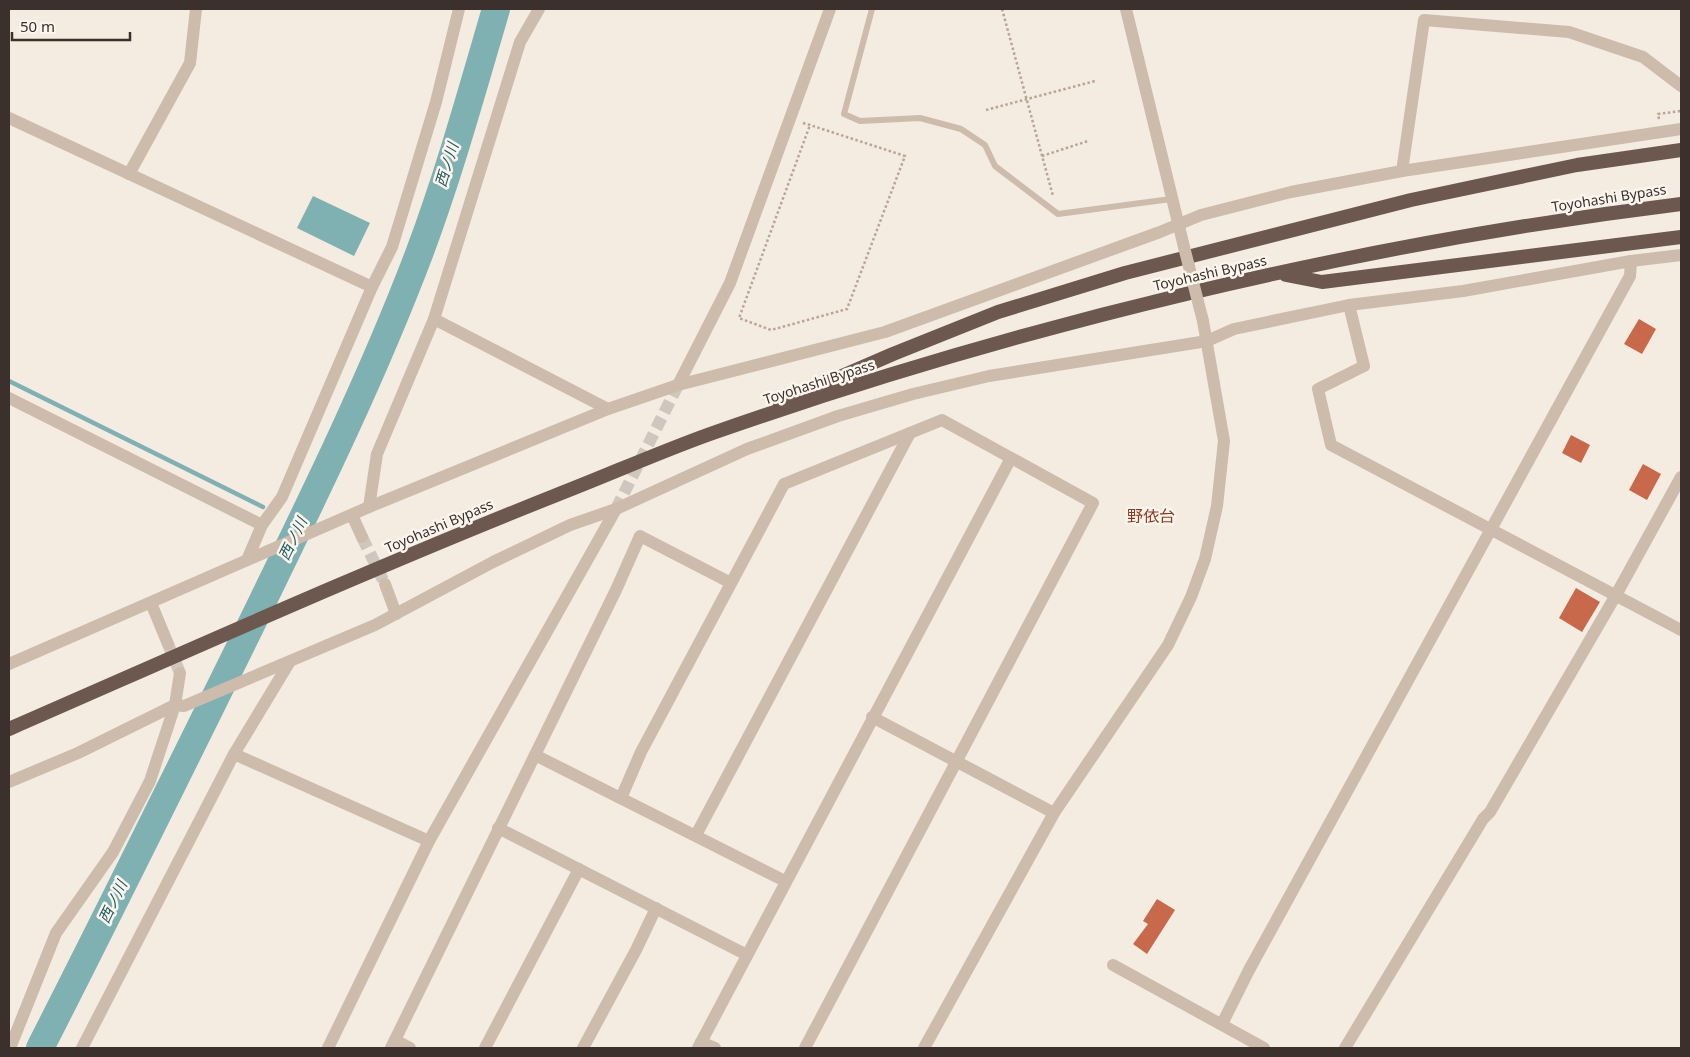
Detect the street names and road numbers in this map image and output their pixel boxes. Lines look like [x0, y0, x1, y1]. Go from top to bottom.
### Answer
street label: Toyohashi Bypass [1550, 179, 1668, 216]
street label: Toyohashi Bypass [1151, 250, 1269, 295]
street label: Toyohashi Bypass [761, 355, 877, 408]
street label: Toyohashi Bypass [382, 494, 496, 557]

